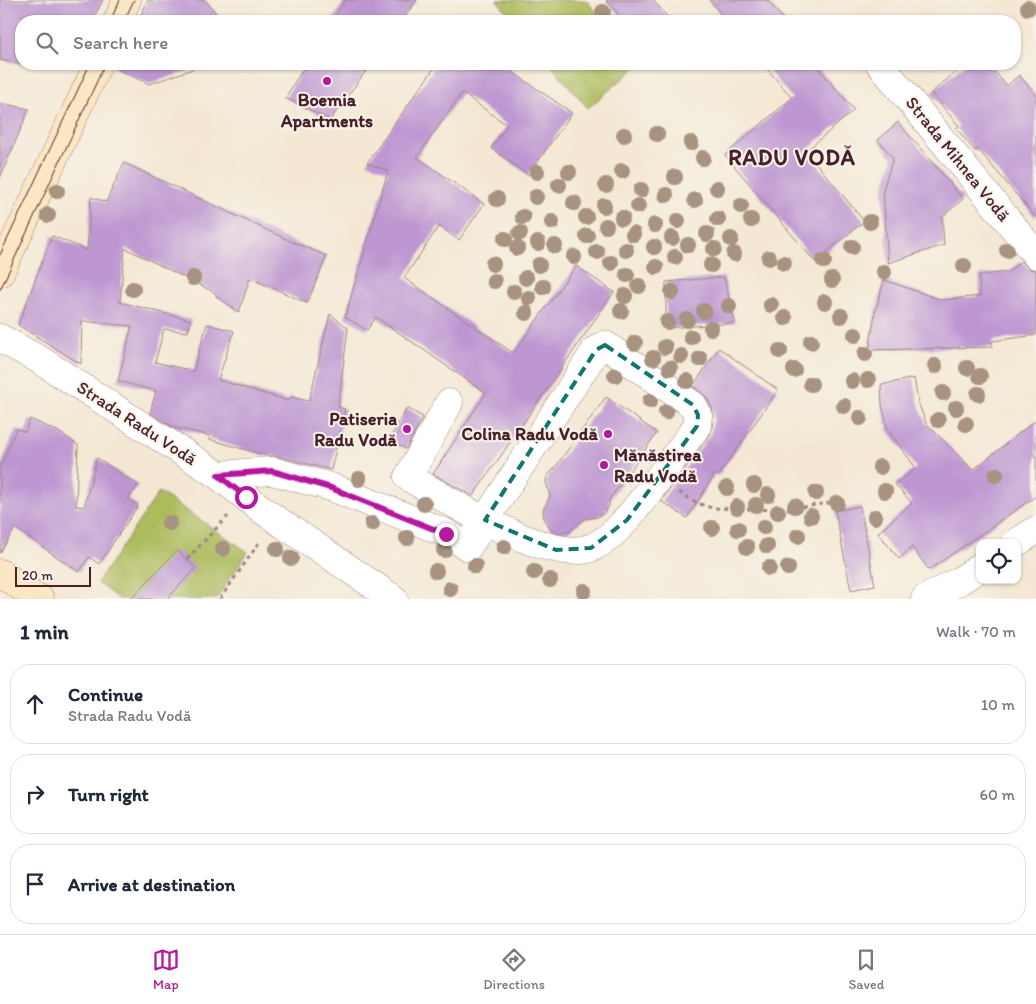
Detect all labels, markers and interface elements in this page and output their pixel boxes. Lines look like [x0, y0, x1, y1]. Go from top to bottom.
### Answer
search box [15, 15, 1021, 70]
icon: search [33, 29, 61, 57]
text: Search here [73, 31, 168, 54]
marker: Boemia Apartments [321, 75, 333, 87]
place label: Boemia Apartments [280, 89, 373, 132]
street label: Strada Mihnea Vodă [901, 92, 1015, 226]
district label: RADU VODĂ [728, 144, 856, 171]
street label: Strada Radu Vodă [73, 376, 202, 470]
place label: Patiseria Radu Vodă [314, 408, 398, 451]
marker: Patiseria Radu Vodă [401, 423, 413, 435]
place label: Colina Radu Vodă [462, 423, 599, 445]
marker: Colina Radu Vodă [602, 428, 614, 440]
place label: Mănăstirea Radu Vodă [614, 444, 702, 487]
marker: Mănăstirea Radu Vodă [598, 459, 610, 471]
route start [235, 486, 258, 509]
route end [435, 523, 458, 546]
map controls [976, 539, 1021, 584]
button: locate [976, 539, 1021, 584]
scale bar [15, 564, 91, 587]
text: 20 m [22, 567, 53, 584]
text: 1 min [20, 619, 69, 644]
text: Walk · 70 m [936, 622, 1016, 641]
text: Continue [68, 683, 143, 706]
icon: ahead [21, 690, 49, 718]
text: 10 m [981, 695, 1015, 714]
text: Strada Radu Vodă [68, 706, 191, 725]
icon: right [21, 780, 49, 808]
text: Turn right [68, 783, 149, 806]
text: 60 m [980, 785, 1015, 804]
icon: arrive [21, 870, 49, 898]
text: Arrive at destination [68, 873, 235, 896]
tab: Map [152, 946, 180, 993]
tab: Directions [483, 946, 545, 993]
tab: Saved [848, 946, 884, 993]

